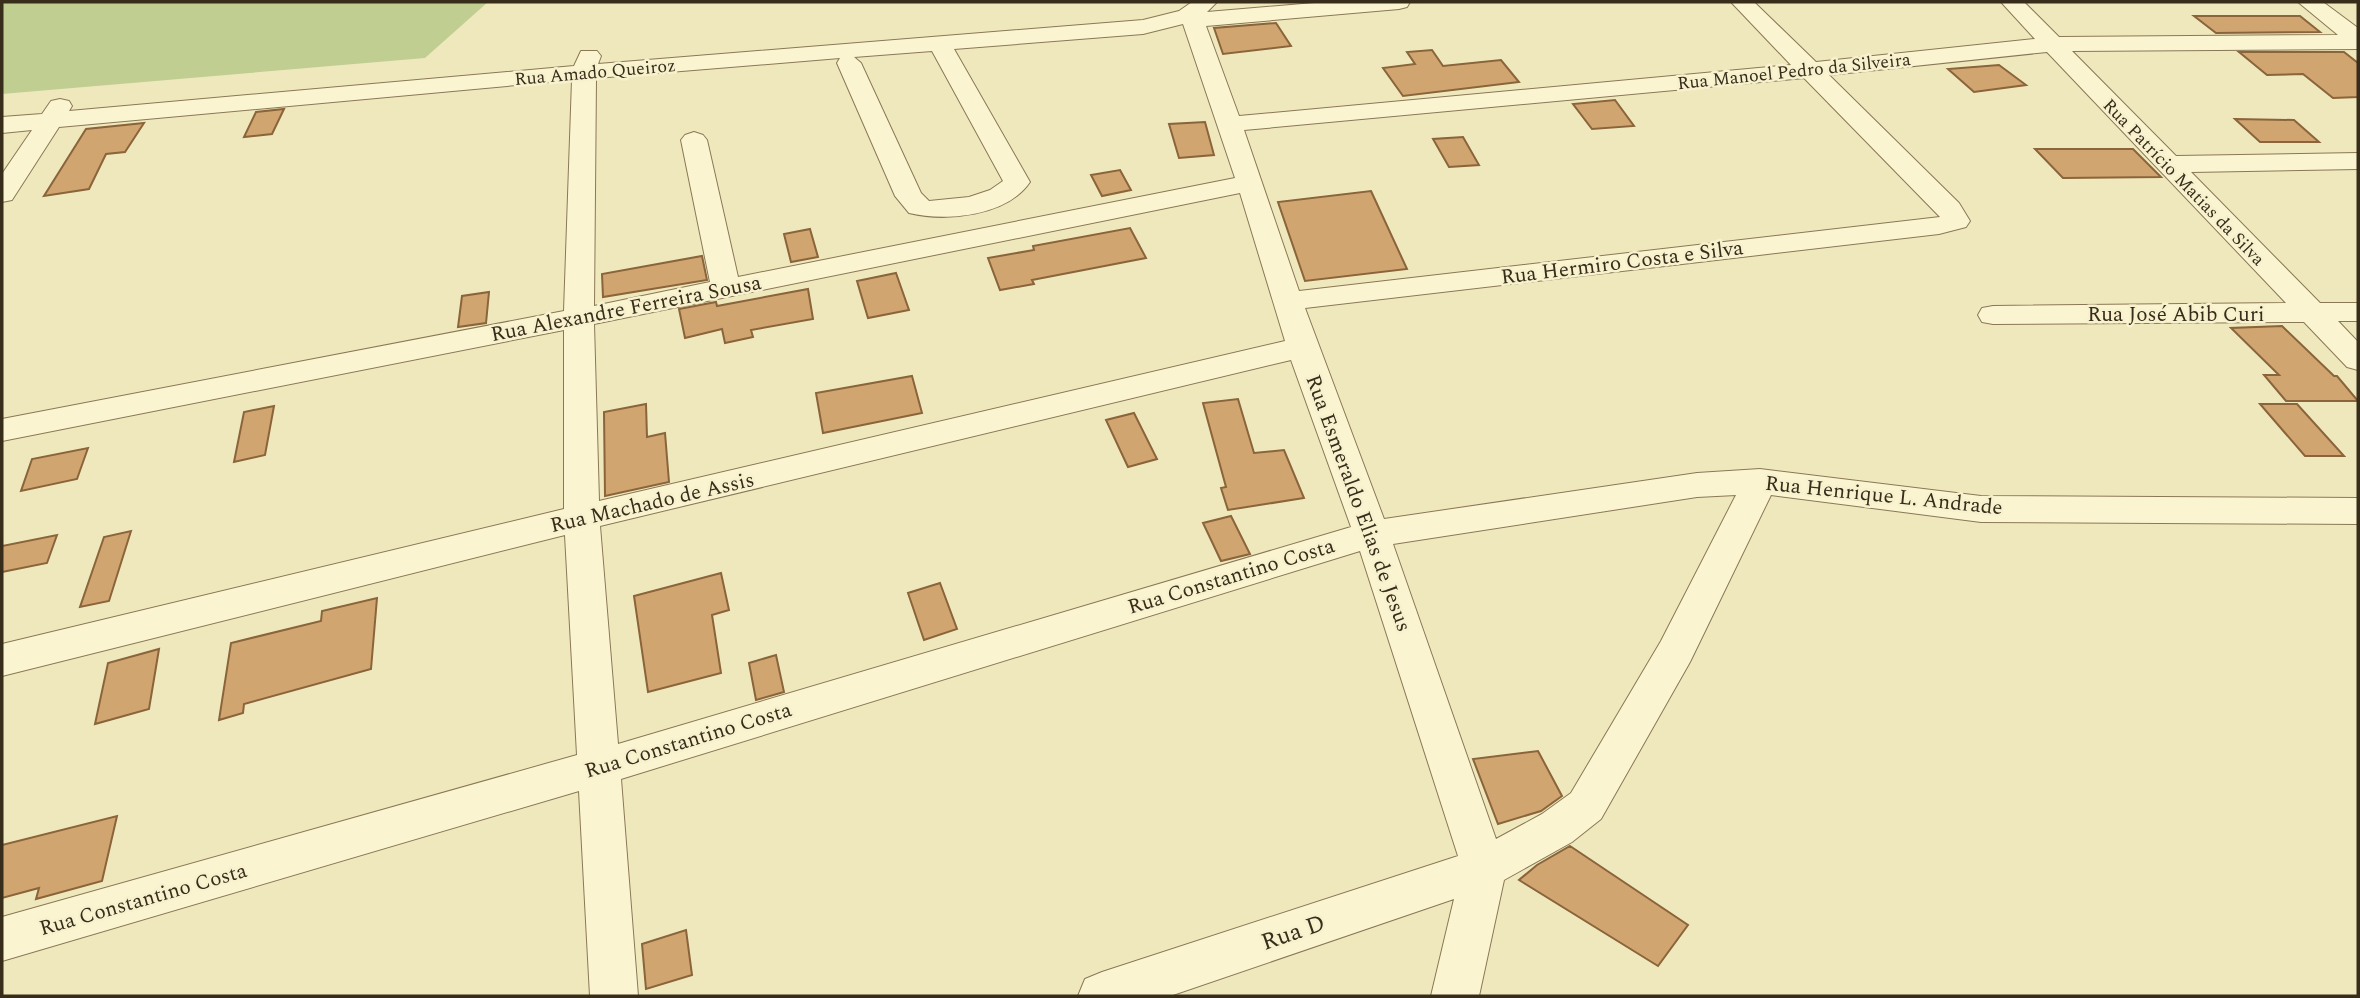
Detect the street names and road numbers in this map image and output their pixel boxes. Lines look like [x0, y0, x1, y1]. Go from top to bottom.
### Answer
street label: Rua Manoel Pedro da Silveira [1676, 46, 1912, 97]
street label: Rua Amado Queiroz [513, 52, 677, 93]
street label: Rua Patrício Matias da Silva [2096, 93, 2271, 272]
street label: Rua Hermiro Costa e Silva [1499, 232, 1746, 294]
street label: Rua Alexandre Ferreira Sousa [488, 267, 765, 351]
street label: Rua José Abib Curi [2087, 299, 2265, 331]
street label: Rua Esmeraldo Elias de Jesus [1297, 370, 1420, 636]
street label: Rua Machado de Assis [547, 464, 757, 542]
street label: Rua Henrique L. Andrade [1764, 468, 2004, 524]
street label: Rua Constantino Costa [1124, 530, 1339, 624]
street label: Rua Constantino Costa [581, 694, 796, 788]
street label: Rua Constantino Costa [36, 855, 252, 945]
street label: Rua D [1256, 905, 1330, 961]

